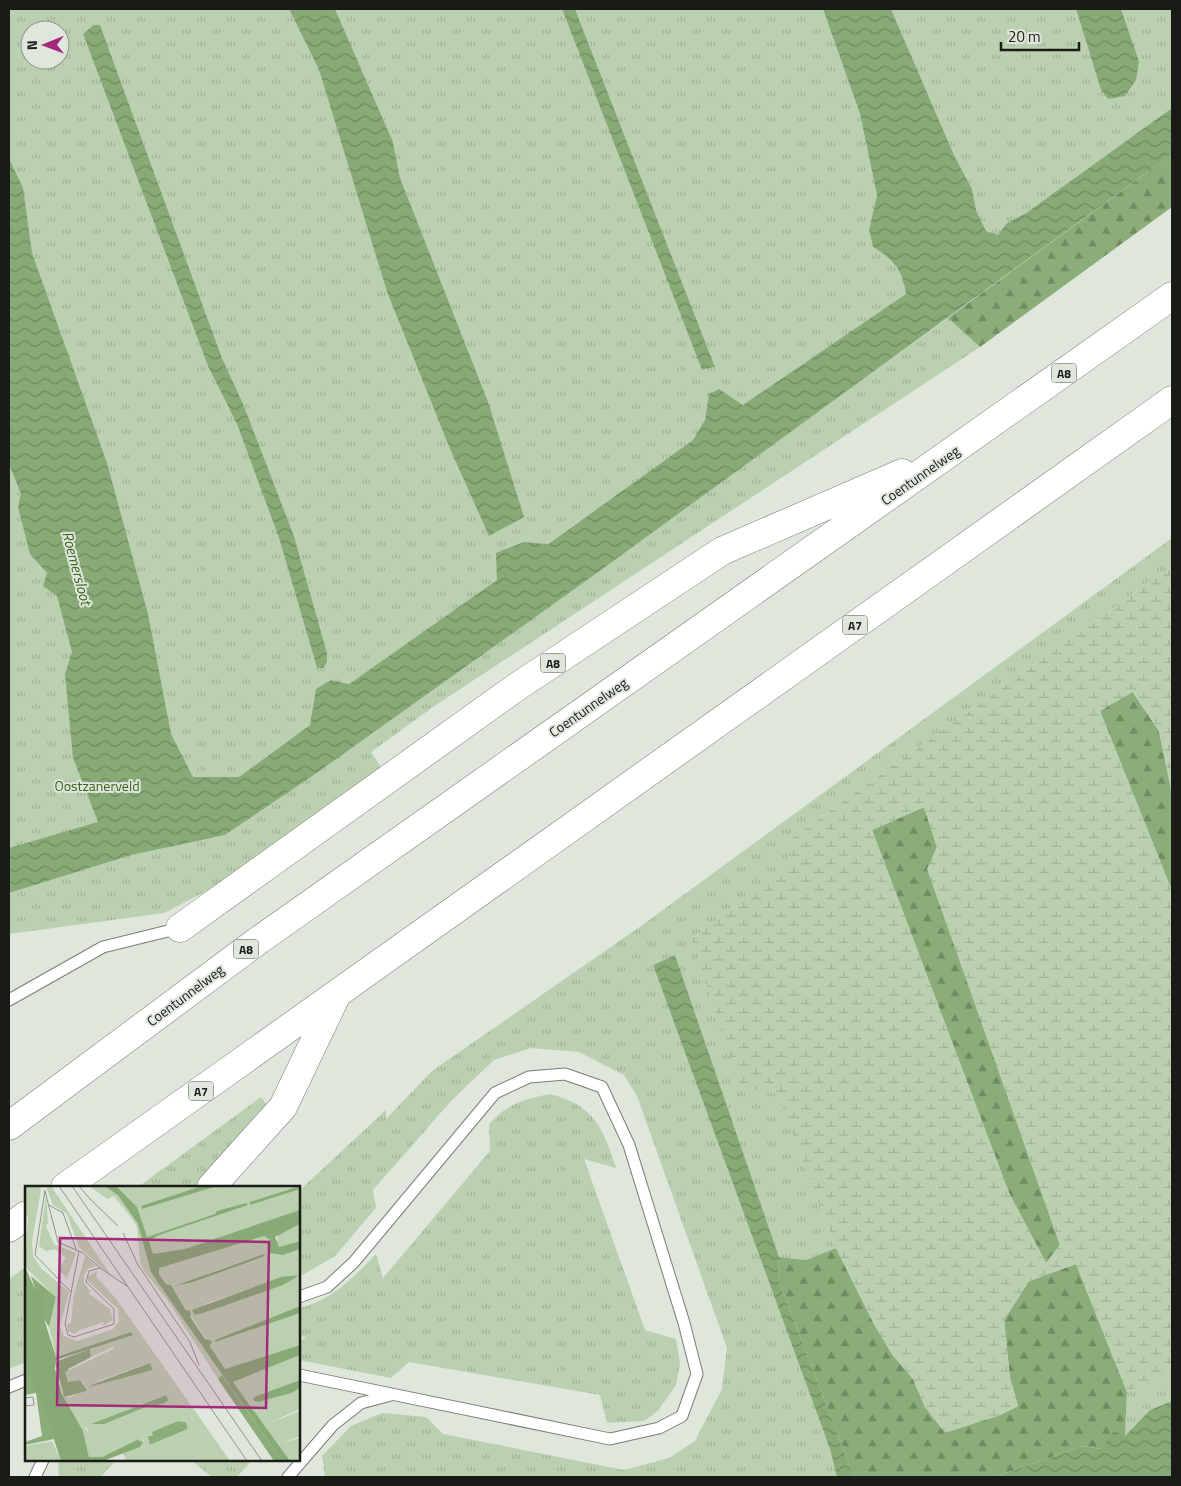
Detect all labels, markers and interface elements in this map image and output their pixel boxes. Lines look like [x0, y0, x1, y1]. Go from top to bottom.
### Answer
north arrow [20, 20, 70, 70]
scale bar [1001, 20, 1078, 52]
text: 20 m [1008, 25, 1041, 48]
text: N [21, 40, 42, 50]
road number: A8 [1052, 363, 1076, 382]
street label: Coentunnelweg [876, 440, 964, 510]
water label: Roemersloot [56, 529, 98, 609]
road number: A7 [842, 616, 868, 634]
road number: A8 [540, 654, 566, 672]
street label: Coentunnelweg [544, 672, 632, 742]
park label: Oostzanerveld [54, 775, 140, 796]
road number: A8 [234, 940, 258, 959]
street label: Coentunnelweg [142, 959, 228, 1031]
road number: A7 [188, 1082, 214, 1100]
inset map [25, 1186, 300, 1461]

